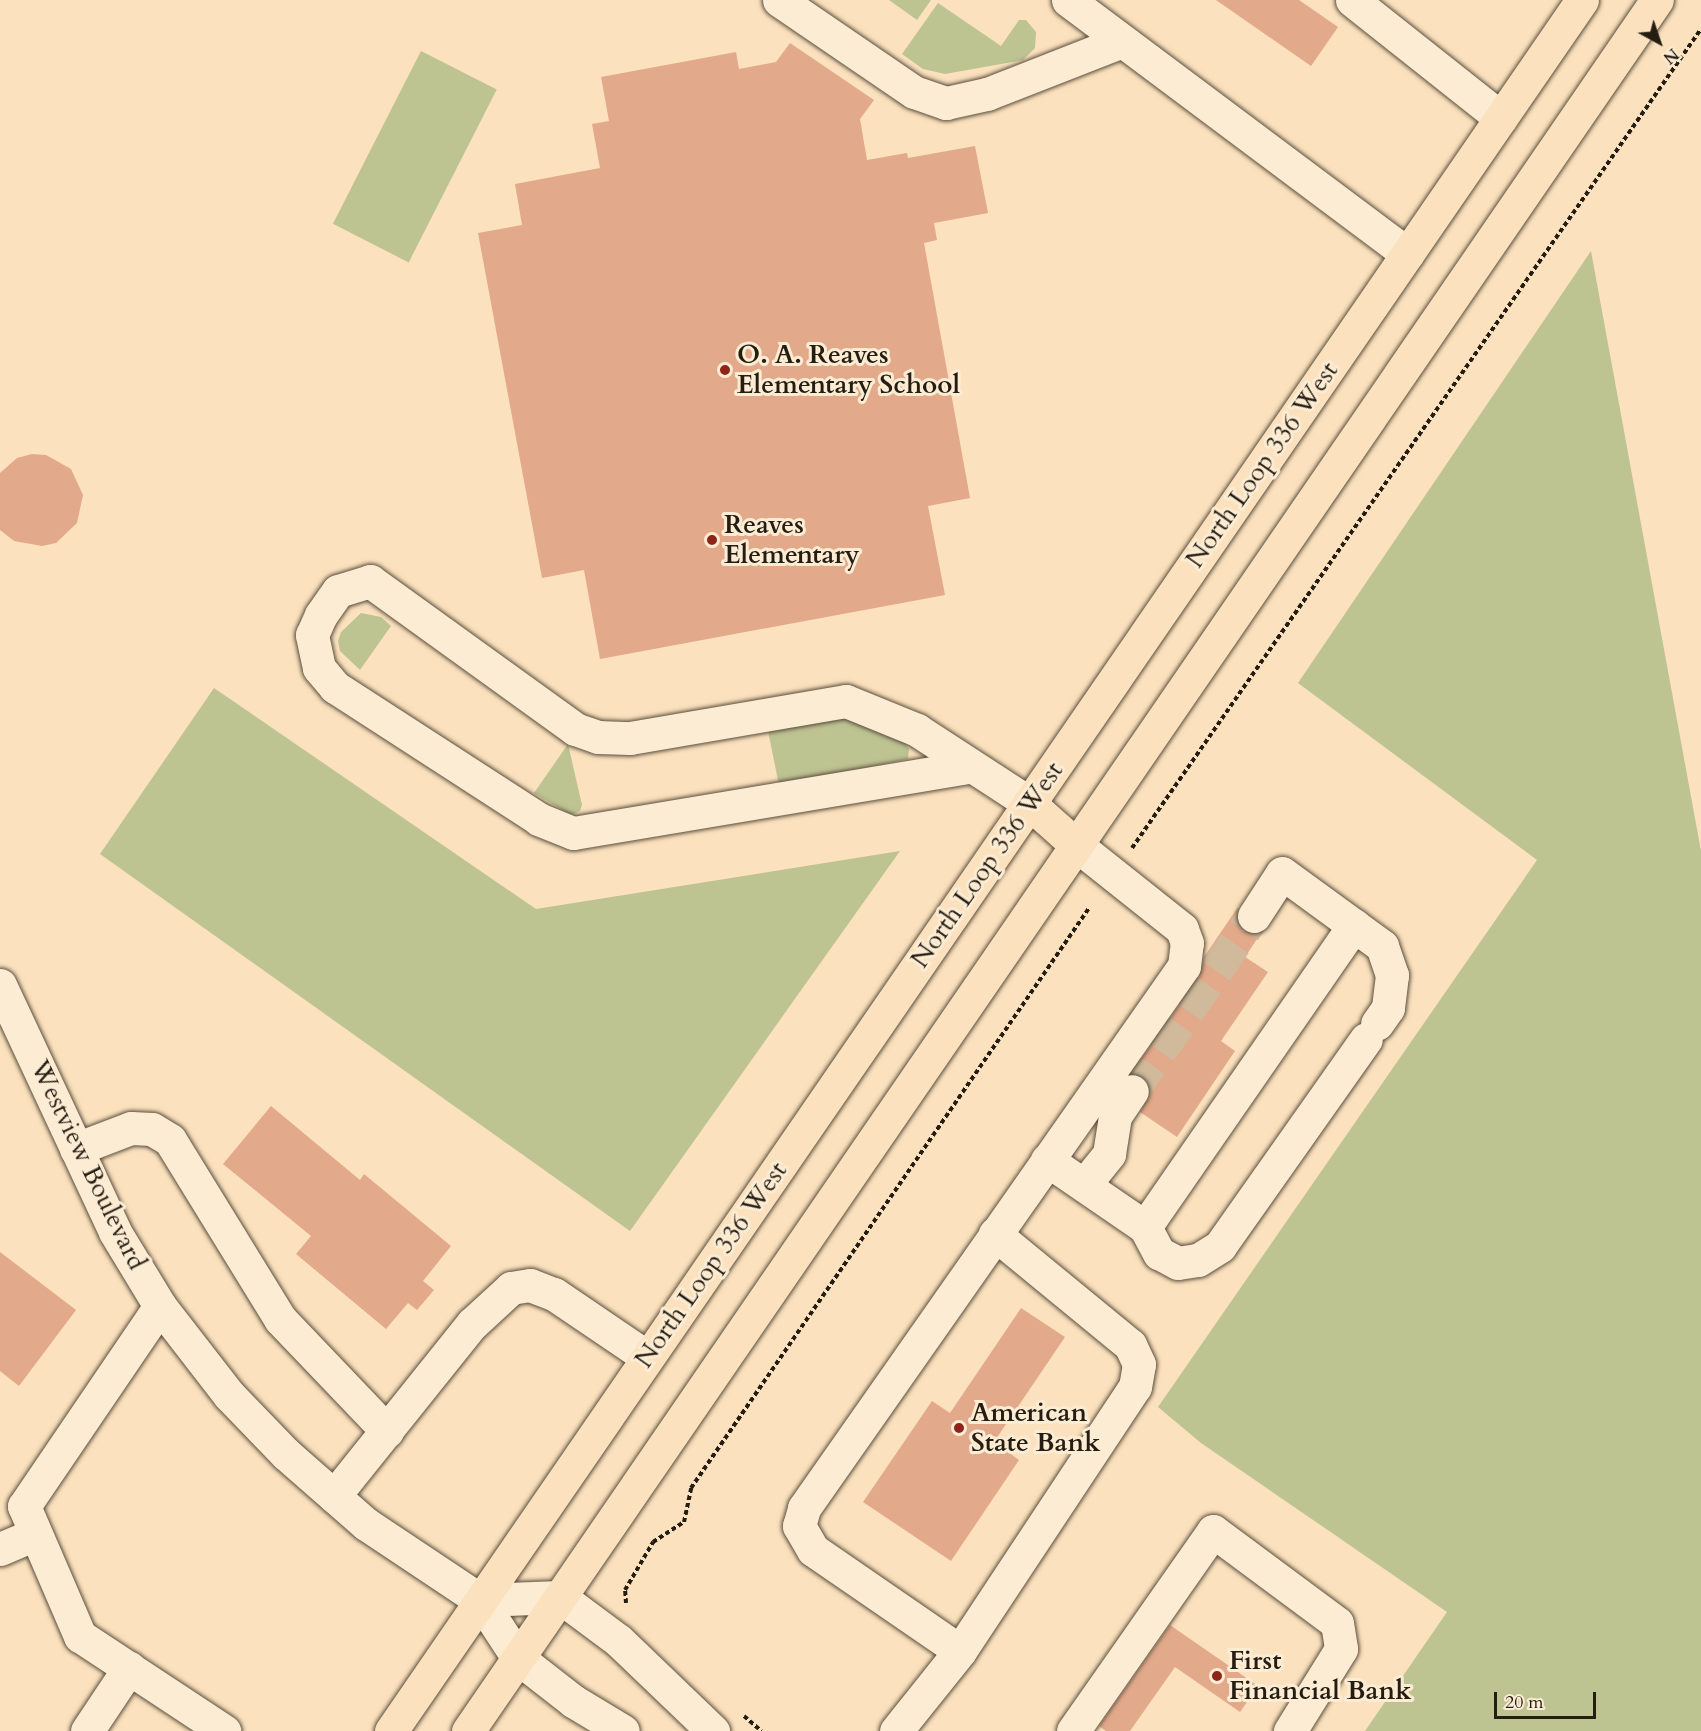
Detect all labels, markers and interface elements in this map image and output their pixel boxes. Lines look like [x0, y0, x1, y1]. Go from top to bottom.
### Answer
north arrow [1629, 12, 1689, 72]
text: N [1658, 43, 1683, 69]
place label: O. A. Reaves Elementary School [737, 339, 960, 400]
street label: North Loop 336 West [1179, 356, 1345, 574]
marker: O. A. Reaves Elementary School [718, 363, 732, 377]
place label: Reaves Elementary [724, 509, 860, 570]
marker: Reaves Elementary [705, 533, 719, 547]
street label: North Loop 336 West [904, 756, 1070, 974]
street label: Westview Boulevard [24, 1055, 152, 1275]
street label: North Loop 336 West [628, 1156, 794, 1374]
place label: American State Bank [971, 1397, 1100, 1458]
marker: American State Bank [952, 1421, 966, 1435]
place label: First Financial Bank [1229, 1645, 1411, 1706]
marker: First Financial Bank [1210, 1669, 1224, 1683]
scale bar [1497, 1680, 1599, 1718]
text: 20 m [1505, 1690, 1544, 1715]

